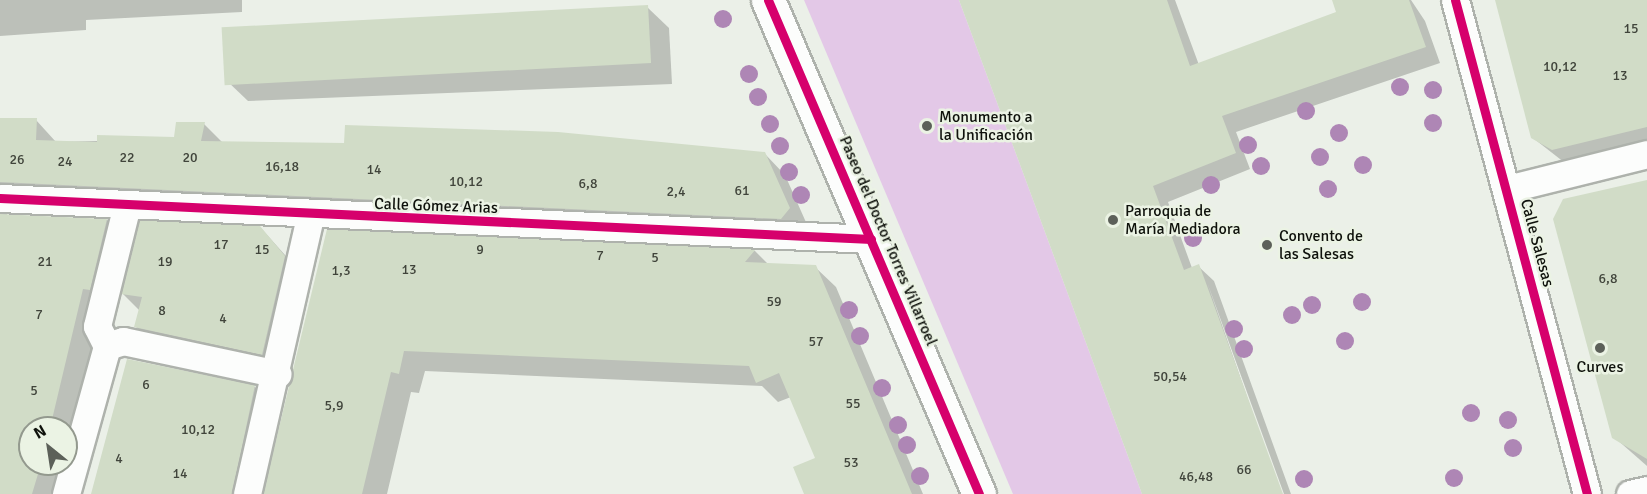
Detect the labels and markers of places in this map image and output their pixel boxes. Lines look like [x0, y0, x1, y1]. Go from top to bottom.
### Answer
place label: Monumento a la Unificación [939, 107, 1033, 145]
marker: Monumento a la Unificación [920, 119, 934, 133]
place label: Parroquia de María Mediadora [1125, 201, 1241, 239]
marker: Parroquia de María Mediadora [1106, 213, 1120, 227]
place label: Convento de las Salesas [1279, 226, 1363, 264]
marker: Convento de las Salesas [1260, 238, 1274, 252]
marker: Curves [1593, 341, 1607, 355]
place label: Curves [1577, 357, 1623, 377]

